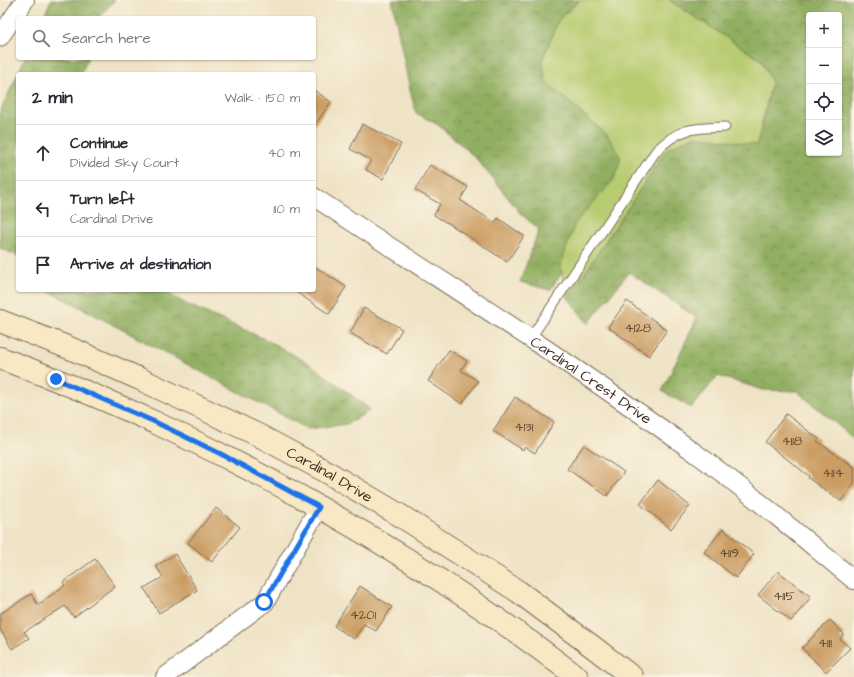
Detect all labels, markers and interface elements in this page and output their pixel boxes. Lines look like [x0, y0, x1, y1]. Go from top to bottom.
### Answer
map controls [806, 12, 842, 156]
button: + [806, 12, 842, 48]
search box [16, 16, 316, 60]
icon: search [30, 27, 52, 49]
text: Search here [62, 28, 151, 49]
button: − [806, 48, 842, 84]
button: locate [806, 84, 842, 120]
text: 2 min [32, 86, 73, 110]
text: Walk · 150 m [225, 89, 300, 107]
button: layers [806, 120, 842, 156]
text: Continue [70, 133, 128, 154]
icon: ahead [32, 142, 54, 164]
text: 40 m [268, 144, 300, 162]
text: Divided Sky Court [70, 154, 179, 172]
text: Turn left [70, 189, 134, 210]
icon: left [32, 198, 54, 220]
text: 110 m [273, 200, 300, 218]
text: Cardinal Drive [70, 210, 153, 228]
icon: arrive [32, 254, 54, 276]
text: Arrive at destination [70, 254, 211, 275]
house number: 4128 [625, 319, 652, 337]
street label: Cardinal Crest Drive [526, 331, 656, 429]
route end [47, 370, 65, 388]
house number: 4131 [515, 418, 534, 436]
house number: 4118 [782, 432, 803, 450]
street label: Cardinal Drive [283, 442, 377, 507]
house number: 4114 [822, 464, 844, 482]
house number: 4119 [719, 544, 739, 562]
house number: 4115 [773, 587, 795, 605]
route start [255, 593, 273, 611]
house number: 4201 [350, 606, 376, 624]
house number: 4111 [818, 634, 832, 652]

